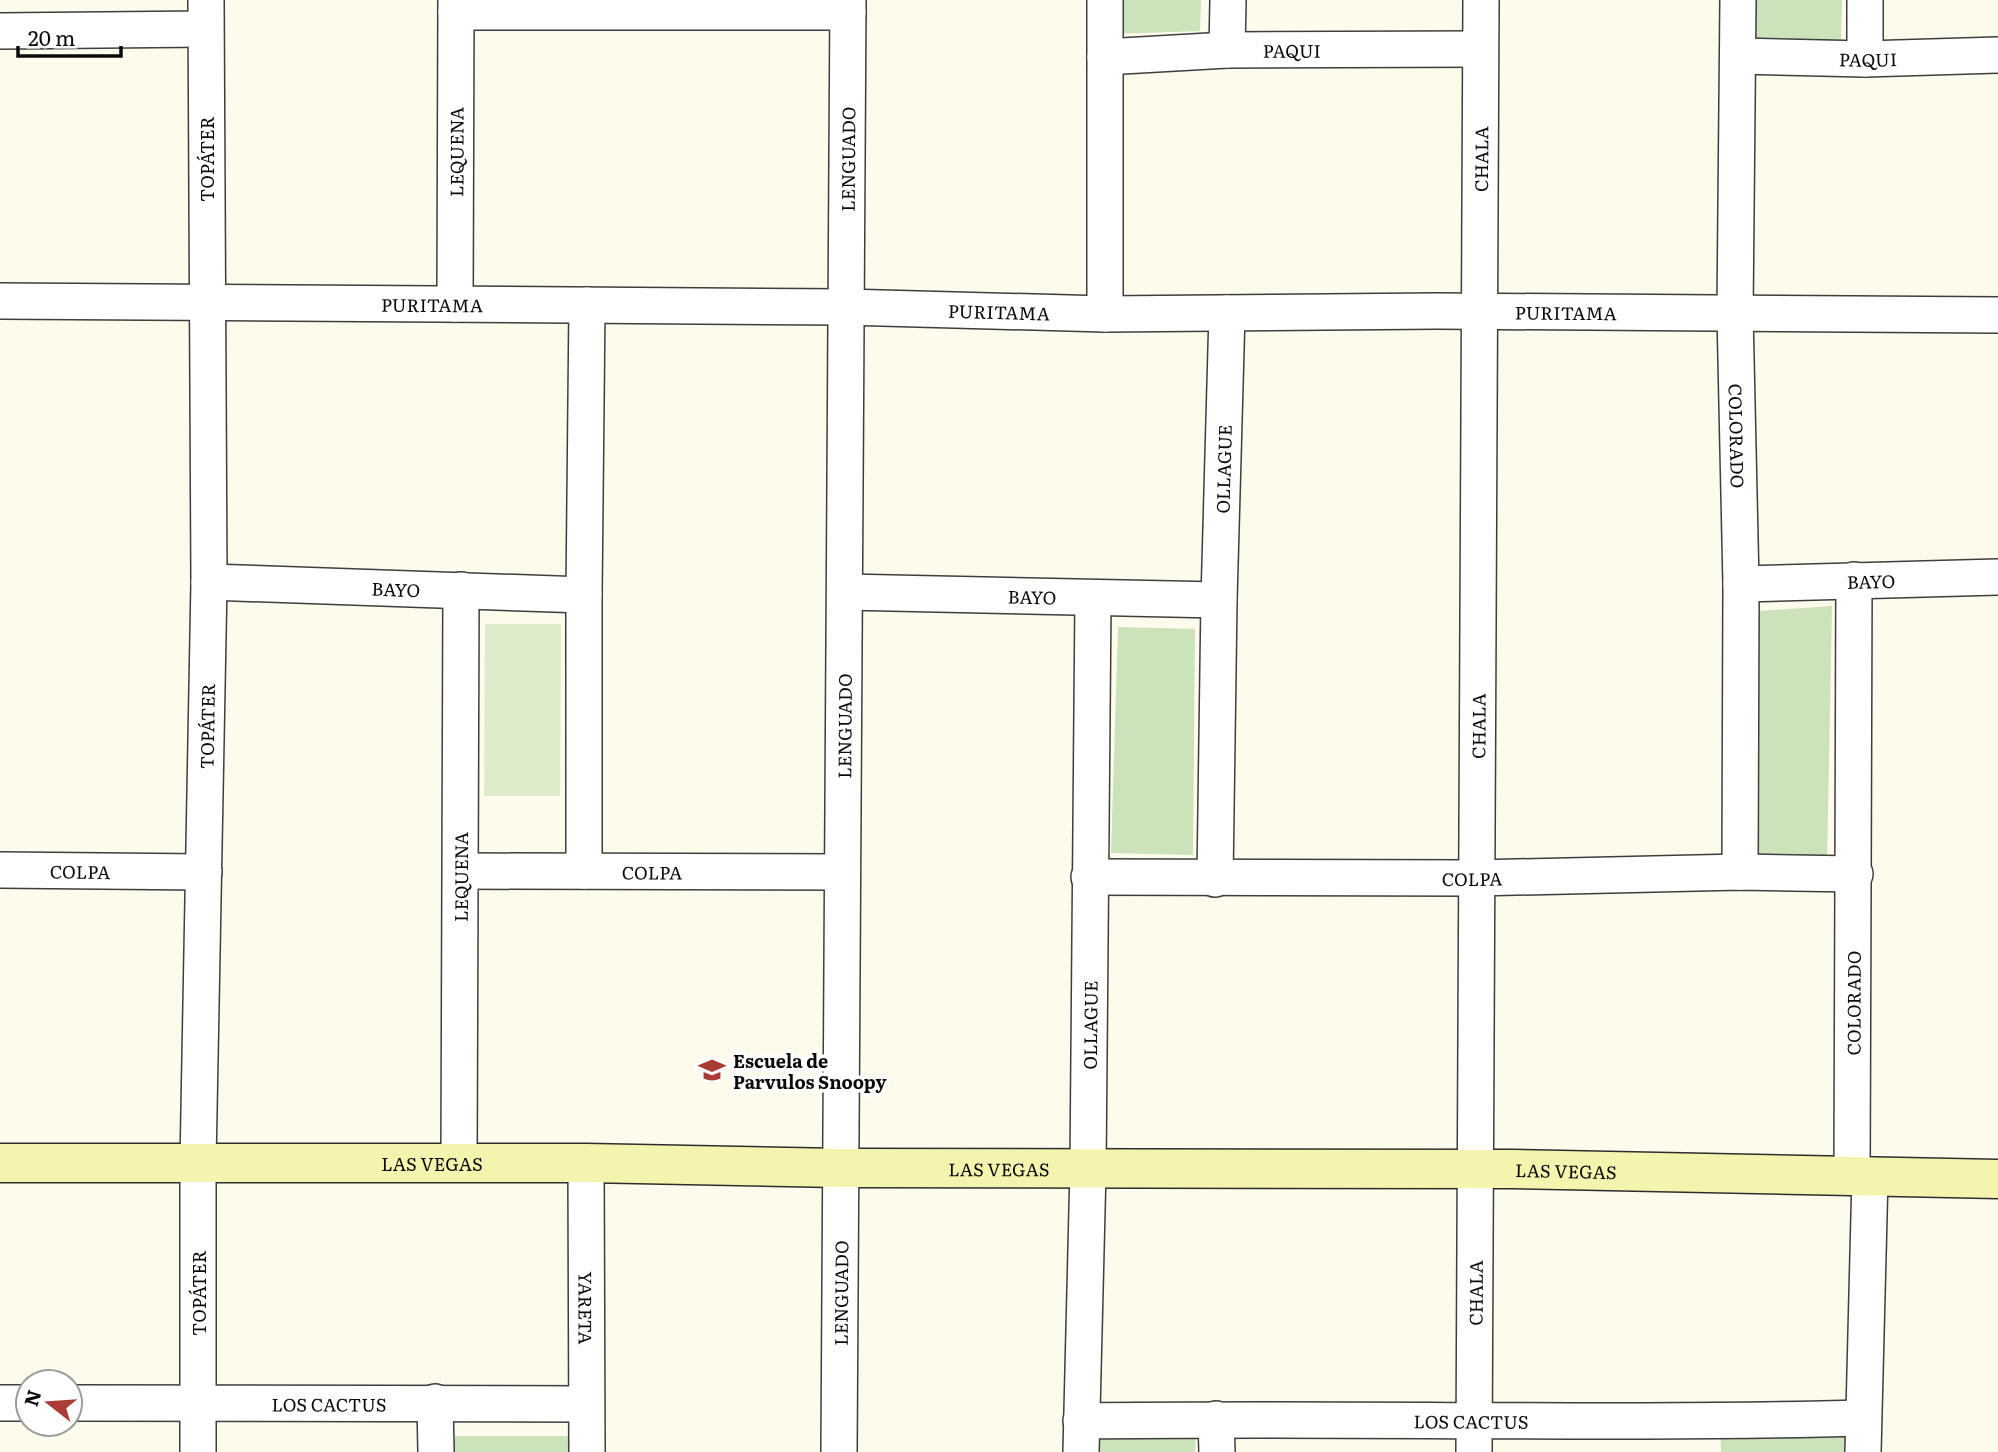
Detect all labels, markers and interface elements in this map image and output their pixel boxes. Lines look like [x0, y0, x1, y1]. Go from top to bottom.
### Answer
scale bar [18, 14, 121, 58]
text: 20 m [28, 21, 75, 52]
street label: PAQUI [1263, 36, 1321, 63]
street label: PAQUI [1839, 45, 1898, 73]
street label: LENGUADO [833, 106, 861, 212]
street label: LEQUENA [442, 107, 469, 197]
street label: TOPÁTER [193, 116, 220, 202]
street label: CHALA [1467, 126, 1494, 192]
street label: PURITAMA [381, 290, 483, 318]
street label: PURITAMA [948, 296, 1050, 326]
street label: PURITAMA [1515, 298, 1617, 326]
street label: COLORADO [1723, 383, 1752, 489]
street label: OLLAGUE [1208, 424, 1237, 514]
street label: BAYO [1846, 566, 1896, 595]
street label: BAYO [371, 574, 421, 603]
street label: BAYO [1007, 582, 1057, 610]
street label: LENGUADO [830, 673, 857, 779]
street label: TOPÁTER [192, 683, 221, 769]
street label: CHALA [1464, 693, 1491, 759]
street label: LEQUENA [446, 832, 474, 922]
street label: COLPA [50, 857, 110, 885]
street label: COLPA [622, 858, 682, 885]
street label: COLPA [1442, 864, 1503, 892]
street label: COLORADO [1839, 951, 1866, 1055]
street label: OLLAGUE [1075, 980, 1103, 1070]
place label: Escuela de Parvulos Snoopy [733, 1047, 886, 1095]
school or university icon: Escuela de Parvulos Snoopy [697, 1055, 727, 1085]
street label: LAS VEGAS [381, 1150, 483, 1177]
street label: LAS VEGAS [948, 1155, 1050, 1182]
street label: LAS VEGAS [1515, 1156, 1617, 1185]
street label: LENGUADO [826, 1240, 854, 1346]
street label: TOPÁTER [185, 1250, 212, 1336]
street label: CHALA [1461, 1260, 1488, 1326]
street label: YARETA [573, 1272, 600, 1344]
north arrow [14, 1368, 84, 1438]
text: N [16, 1386, 48, 1409]
street label: LOS CACTUS [271, 1390, 387, 1417]
street label: LOS CACTUS [1413, 1407, 1529, 1434]

